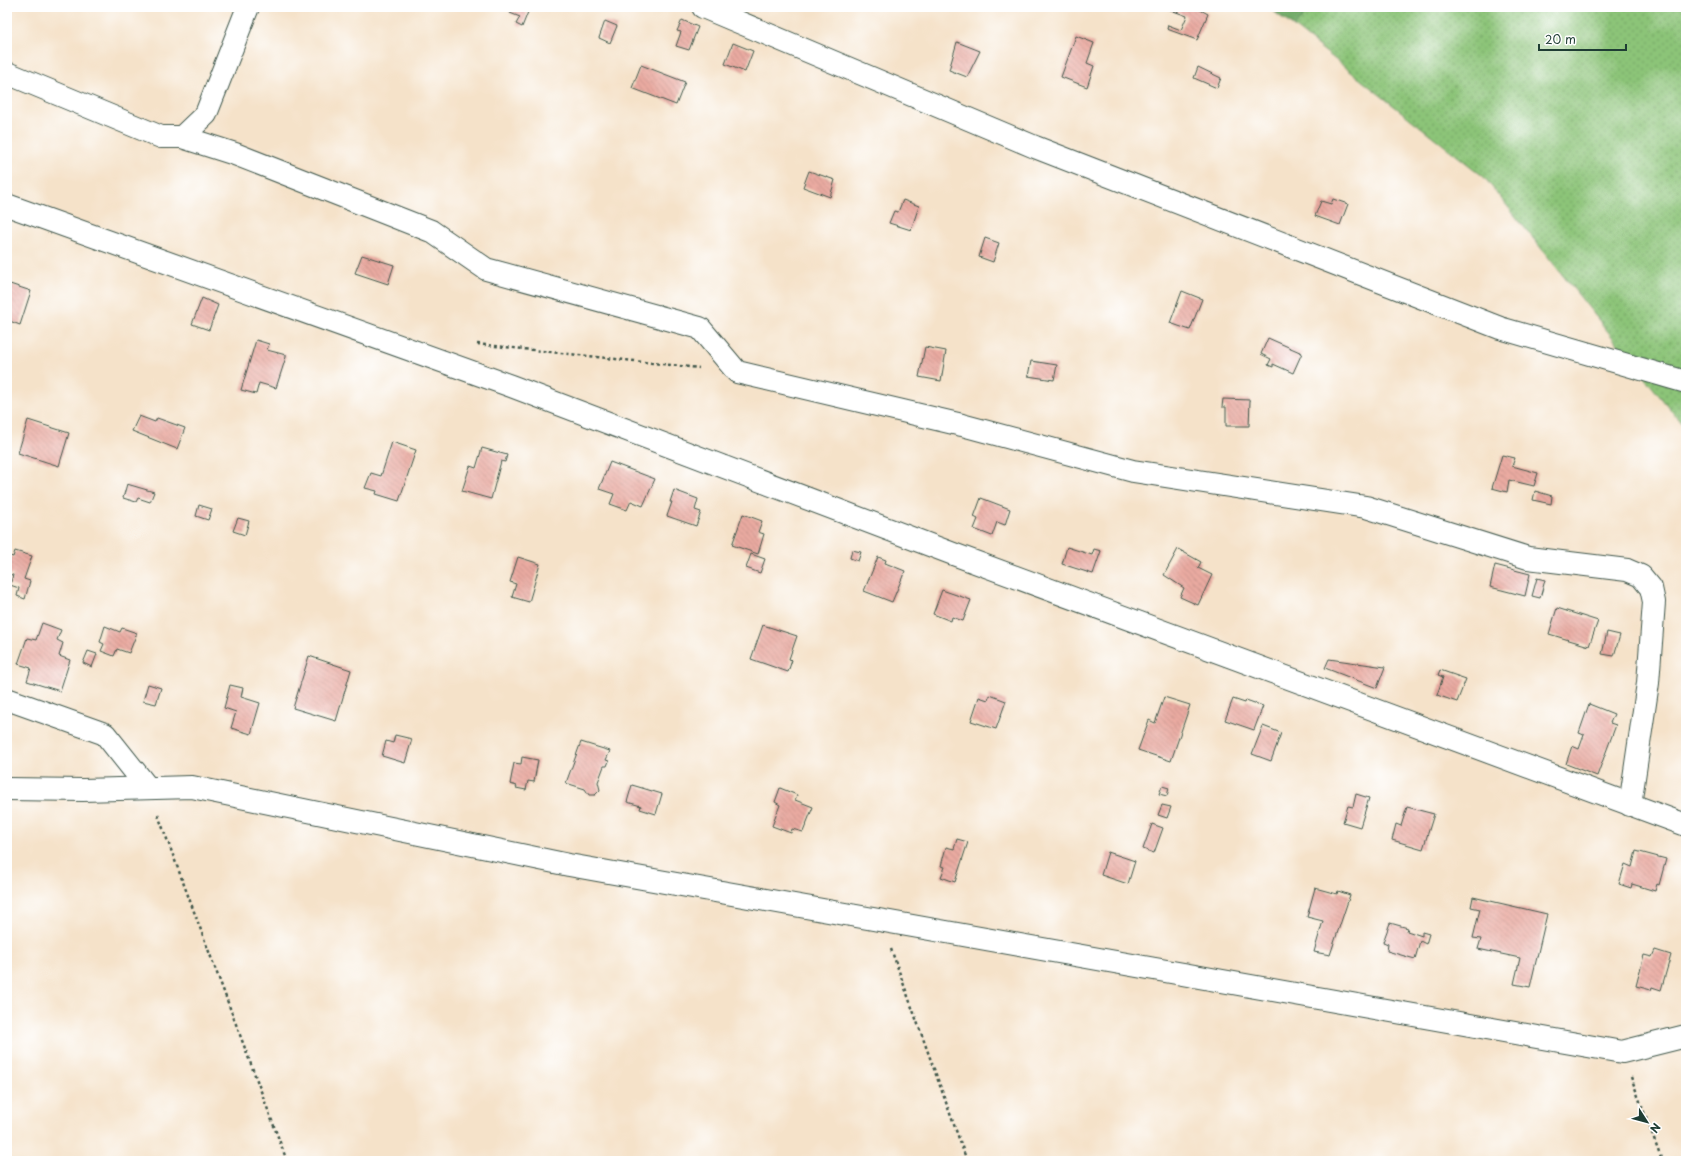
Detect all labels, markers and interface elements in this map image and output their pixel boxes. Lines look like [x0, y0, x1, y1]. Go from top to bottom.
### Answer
scale bar [1539, 26, 1626, 52]
text: 20 m [1545, 30, 1576, 48]
north arrow [1627, 1102, 1667, 1142]
text: N [1646, 1120, 1665, 1137]

